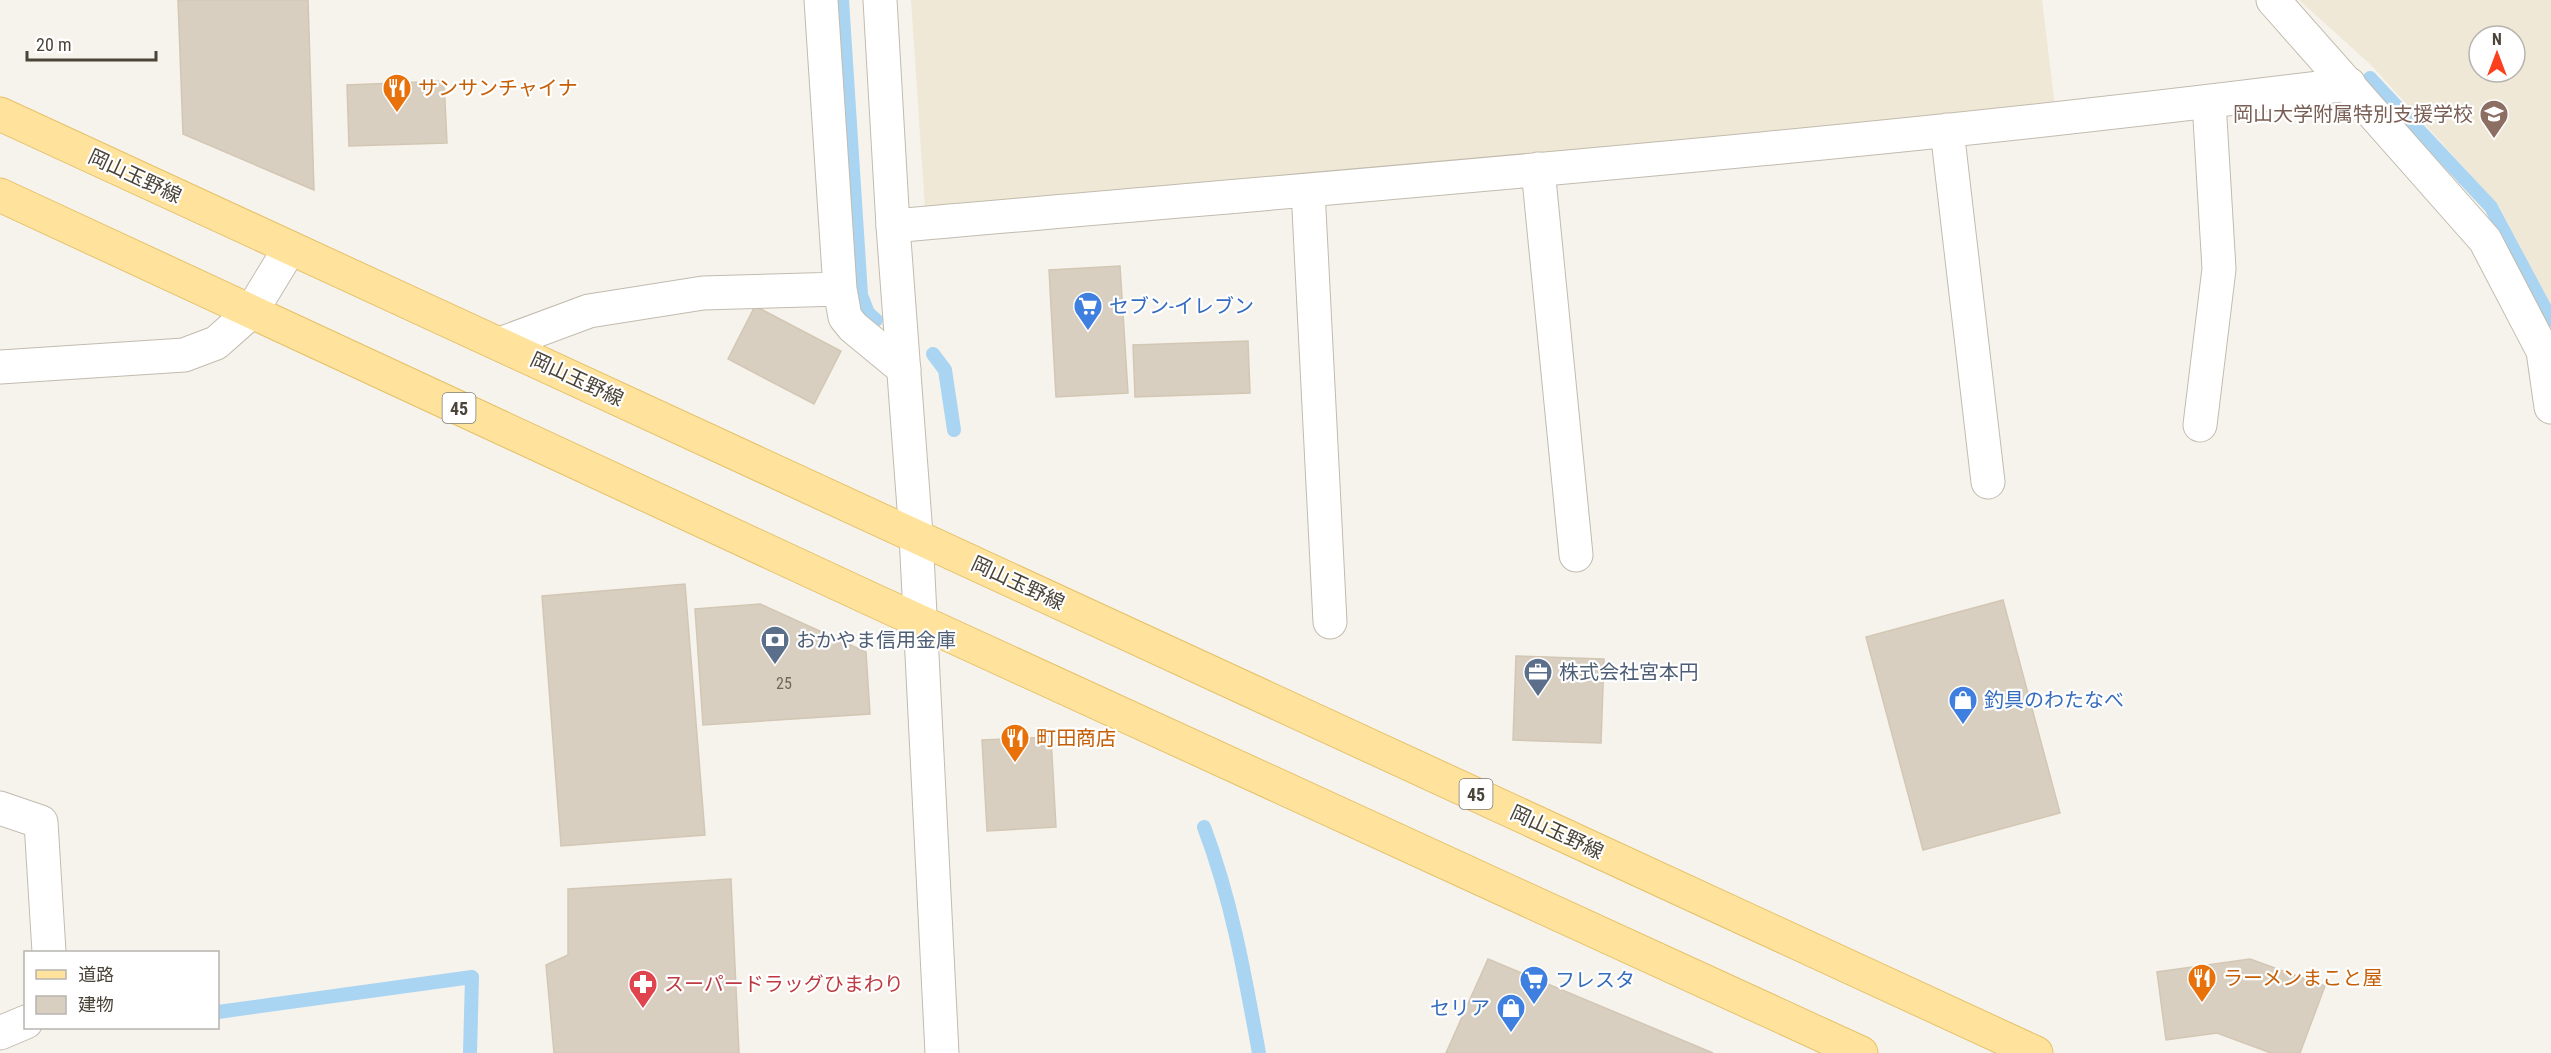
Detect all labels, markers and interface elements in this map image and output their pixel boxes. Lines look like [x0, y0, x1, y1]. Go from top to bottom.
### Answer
scale bar [27, 24, 156, 62]
north arrow [2467, 24, 2527, 84]
text: N [2492, 30, 2502, 49]
text: 20 m [36, 34, 71, 55]
restaurant icon: サンサンチャイナ [381, 72, 413, 114]
place label: サンサンチャイナ [418, 76, 577, 100]
school or university icon: 岡山大学附属特別支援学校 [2478, 98, 2510, 140]
place label: 岡山大学附属特別支援学校 [2233, 102, 2473, 126]
street label: 岡山玉野線 [85, 144, 185, 208]
supermarket icon: セブン-イレブン [1072, 290, 1104, 332]
place label: セブン-イレブン [1109, 294, 1254, 318]
street label: 岡山玉野線 [527, 347, 627, 411]
road number: 45 [442, 393, 476, 423]
street label: 岡山玉野線 [968, 551, 1068, 615]
bank icon: おかやま信用金庫 [759, 624, 791, 666]
place label: おかやま信用金庫 [796, 628, 956, 652]
office icon: 株式会社宮本円 [1522, 656, 1554, 698]
place label: 株式会社宮本円 [1559, 660, 1699, 684]
house number: 25 [776, 674, 792, 693]
shop icon: 釣具のわたなべ [1947, 684, 1979, 726]
place label: 釣具のわたなべ [1984, 688, 2124, 712]
restaurant icon: 町田商店 [999, 722, 1031, 764]
place label: 町田商店 [1036, 726, 1116, 750]
road number: 45 [1460, 779, 1492, 809]
street label: 岡山玉野線 [1507, 800, 1607, 864]
legend [24, 951, 219, 1029]
restaurant icon: ラーメンまこと屋 [2186, 962, 2218, 1004]
text: 道路 [78, 964, 114, 985]
supermarket icon: フレスタ [1518, 964, 1550, 1006]
place label: ラーメンまこと屋 [2223, 966, 2382, 990]
pharmacy icon: スーパードラッグひまわり [627, 968, 659, 1010]
place label: フレスタ [1555, 968, 1635, 992]
place label: スーパードラッグひまわり [664, 972, 904, 996]
shop icon: セリア [1495, 992, 1527, 1034]
text: 建物 [78, 994, 114, 1015]
place label: セリア [1430, 996, 1490, 1020]

